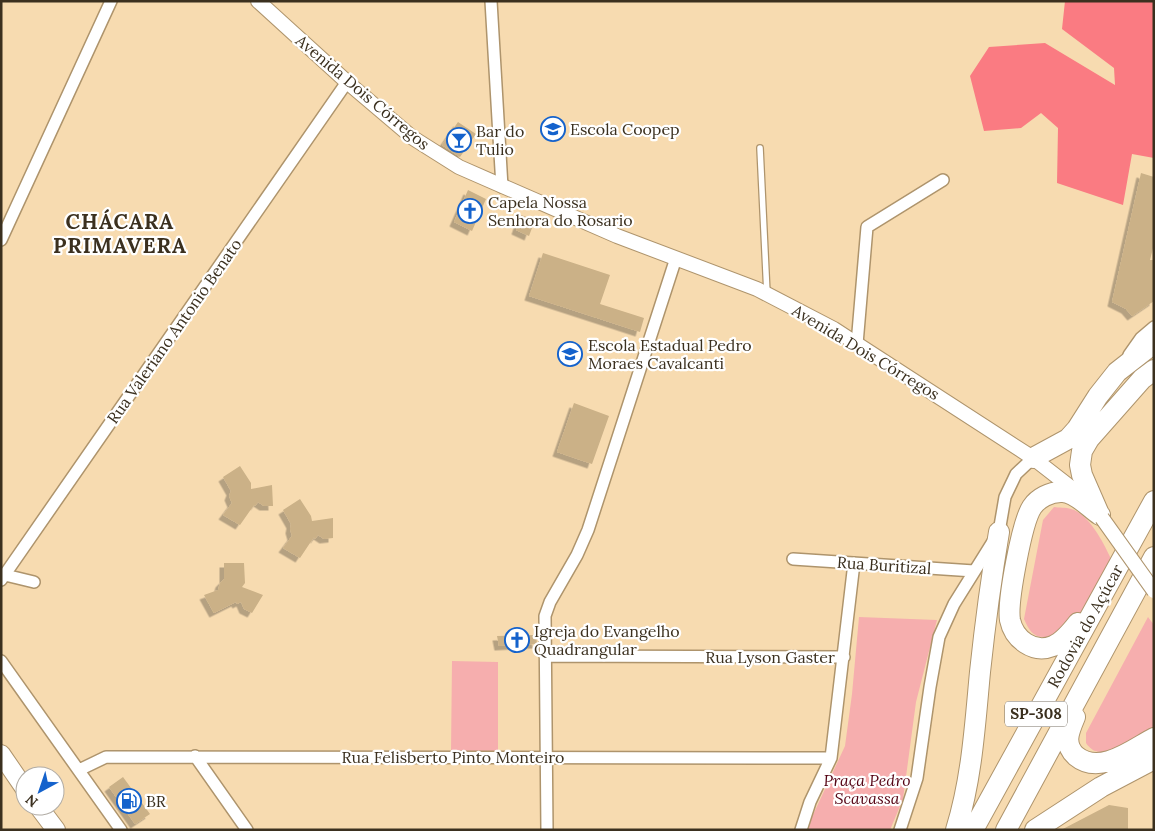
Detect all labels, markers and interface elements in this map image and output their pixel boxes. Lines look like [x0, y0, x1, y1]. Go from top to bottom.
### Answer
street label: Avenida Dois Córregos [291, 30, 434, 154]
school or university icon: Escola Coopep [540, 116, 566, 142]
place label: Escola Coopep [570, 119, 680, 139]
place label: Bar do Tulio [476, 121, 524, 159]
bar icon: Bar do Tulio [446, 127, 472, 153]
place label: Capela Nossa Senhora do Rosario [488, 192, 633, 230]
church icon: Capela Nossa Senhora do Rosario [457, 198, 483, 224]
district label: CHÁCARA PRIMAVERA [53, 208, 187, 259]
street label: Rua Valeriano Antonio Benato [102, 235, 246, 427]
street label: Avenida Dois Córregos [788, 300, 943, 404]
place label: Escola Estadual Pedro Moraes Cavalcanti [588, 335, 752, 373]
school or university icon: Escola Estadual Pedro Moraes Cavalcanti [557, 341, 583, 367]
street label: Rua Buritizal [836, 552, 932, 578]
street label: Rodovia do Açúcar [1043, 561, 1127, 691]
place label: Igreja do Evangelho Quadrangular [534, 621, 680, 659]
church icon: Igreja do Evangelho Quadrangular [504, 627, 530, 653]
street label: Rua Lyson Gaster [705, 647, 835, 667]
road number: SP-308 [1005, 702, 1067, 726]
street label: Rua Felisberto Pinto Monteiro [342, 747, 564, 767]
north arrow [15, 766, 65, 816]
park label: Praça Pedro Scavassa [823, 770, 911, 808]
fuel station icon: BR [116, 788, 142, 814]
text: N [22, 790, 42, 811]
place label: BR [146, 791, 167, 811]

